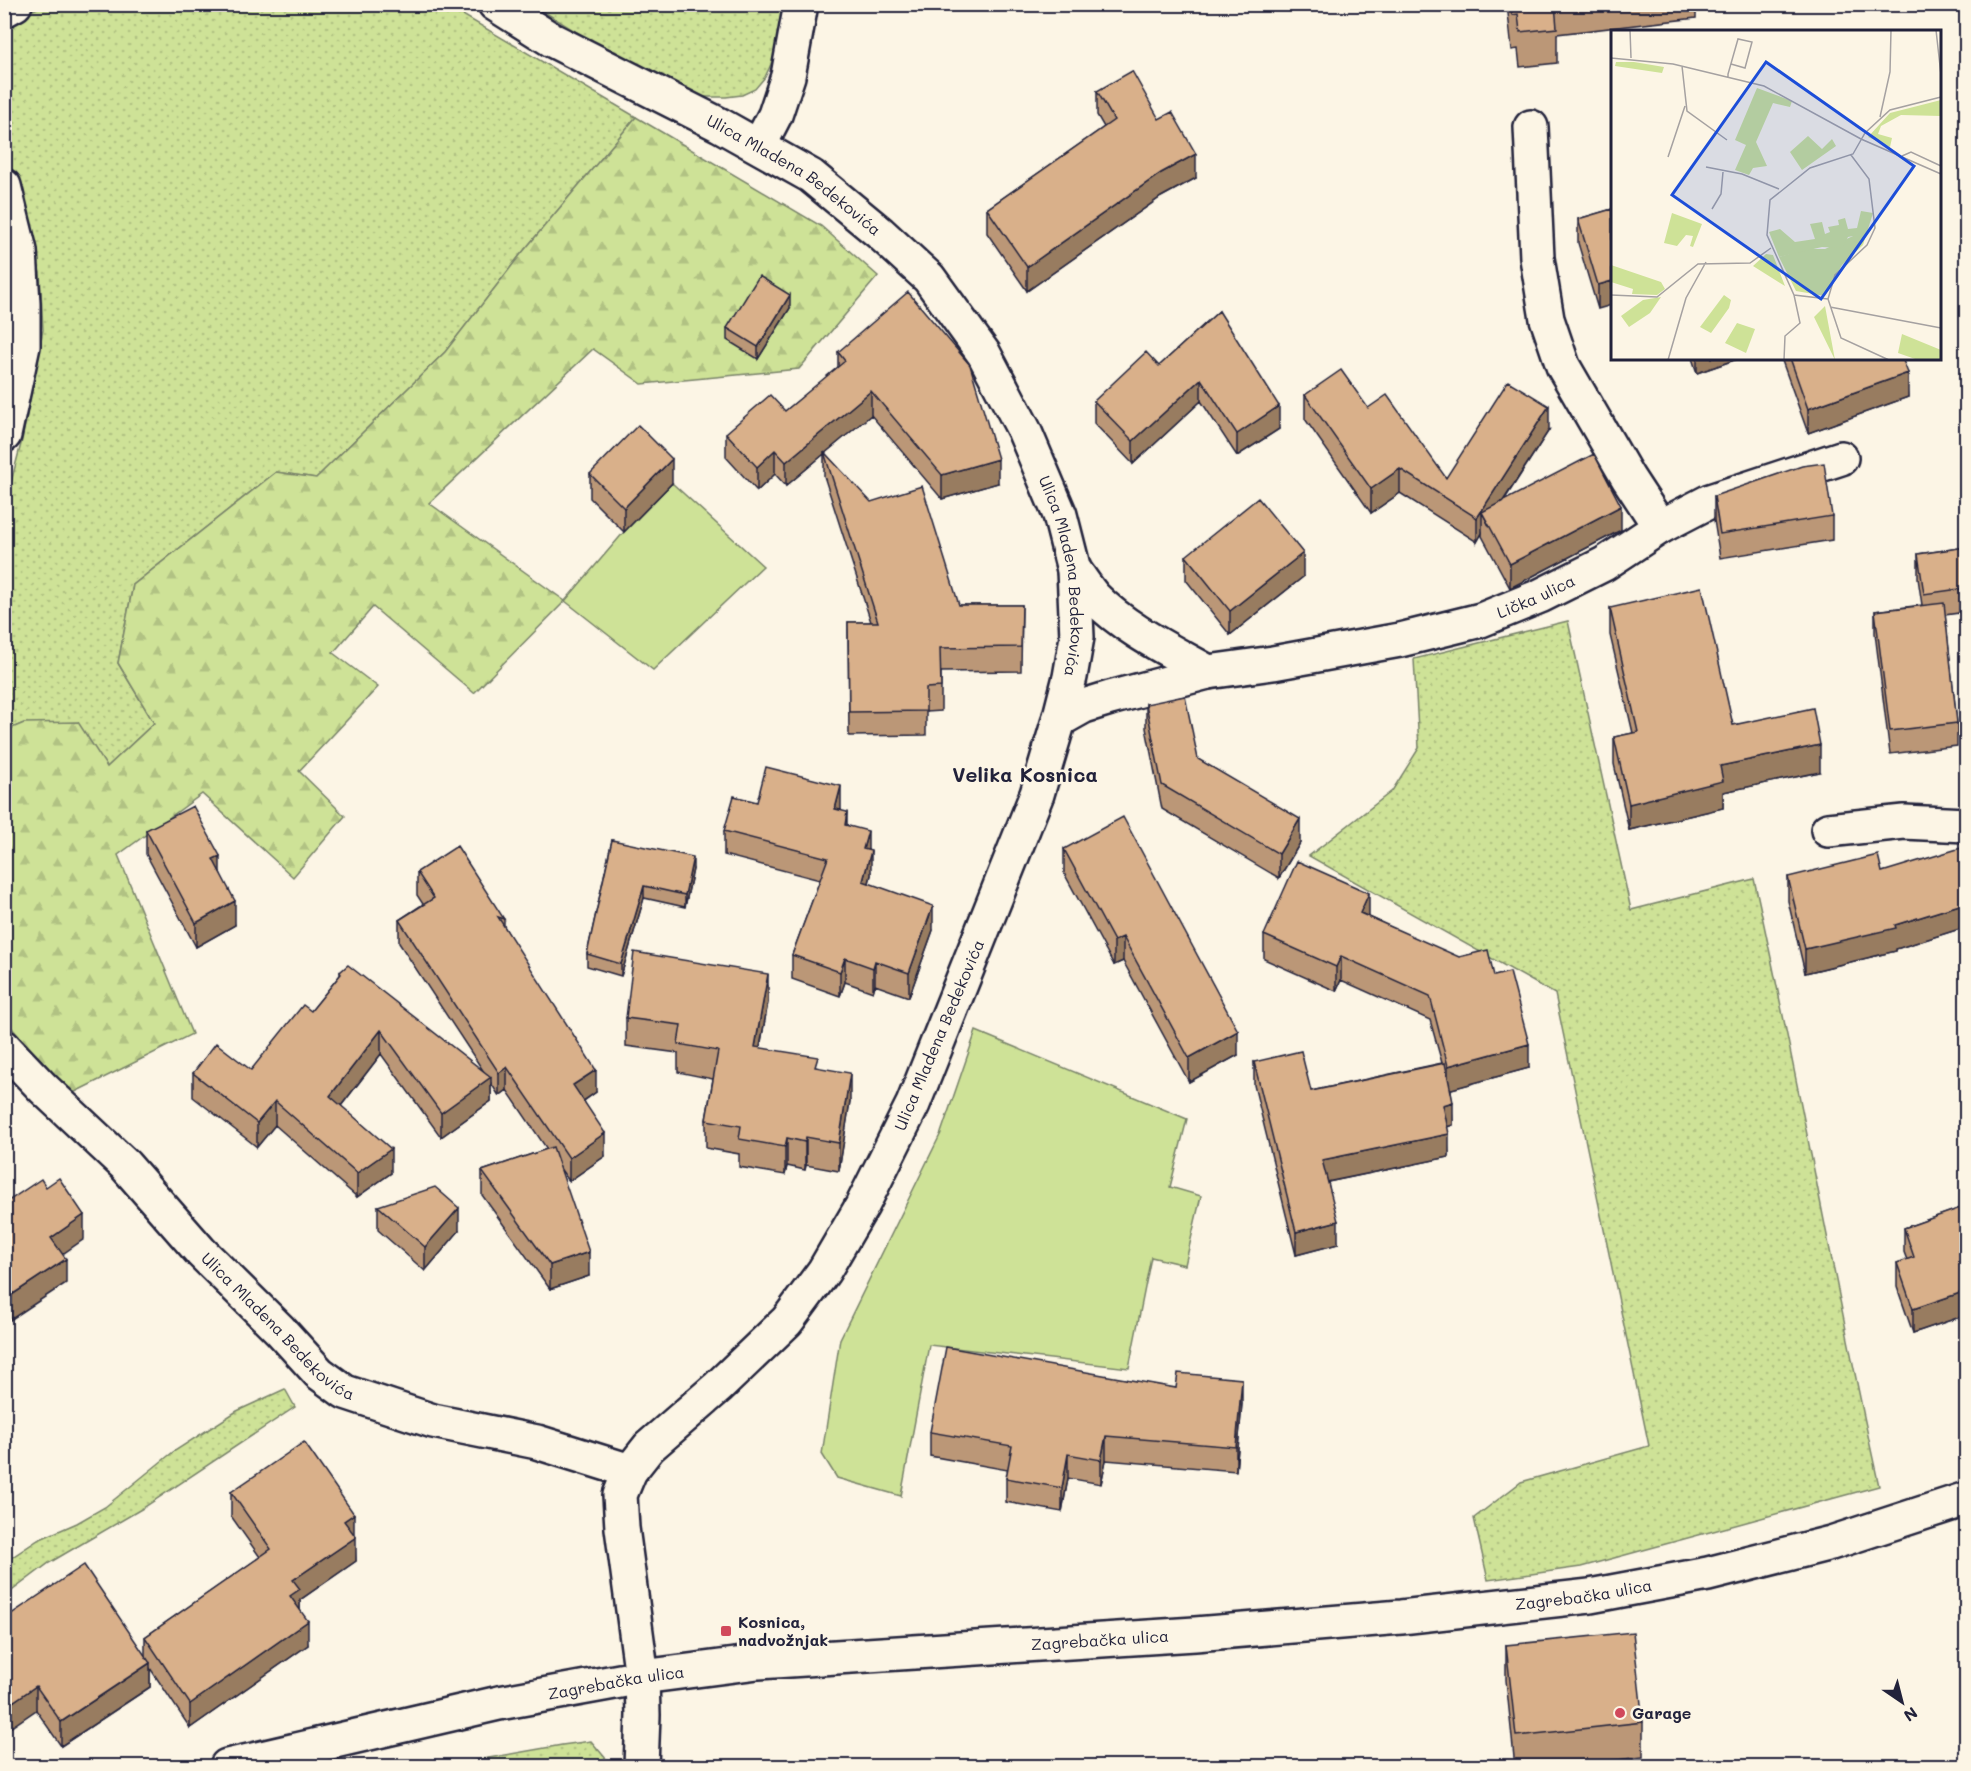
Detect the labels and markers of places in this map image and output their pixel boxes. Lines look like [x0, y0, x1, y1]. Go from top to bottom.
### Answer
place label: Kosnica, nadvožnjak [738, 1611, 828, 1650]
marker: Kosnica, nadvožnjak [719, 1624, 733, 1638]
place label: Garage [1632, 1702, 1691, 1723]
marker: Garage [1613, 1706, 1627, 1720]

